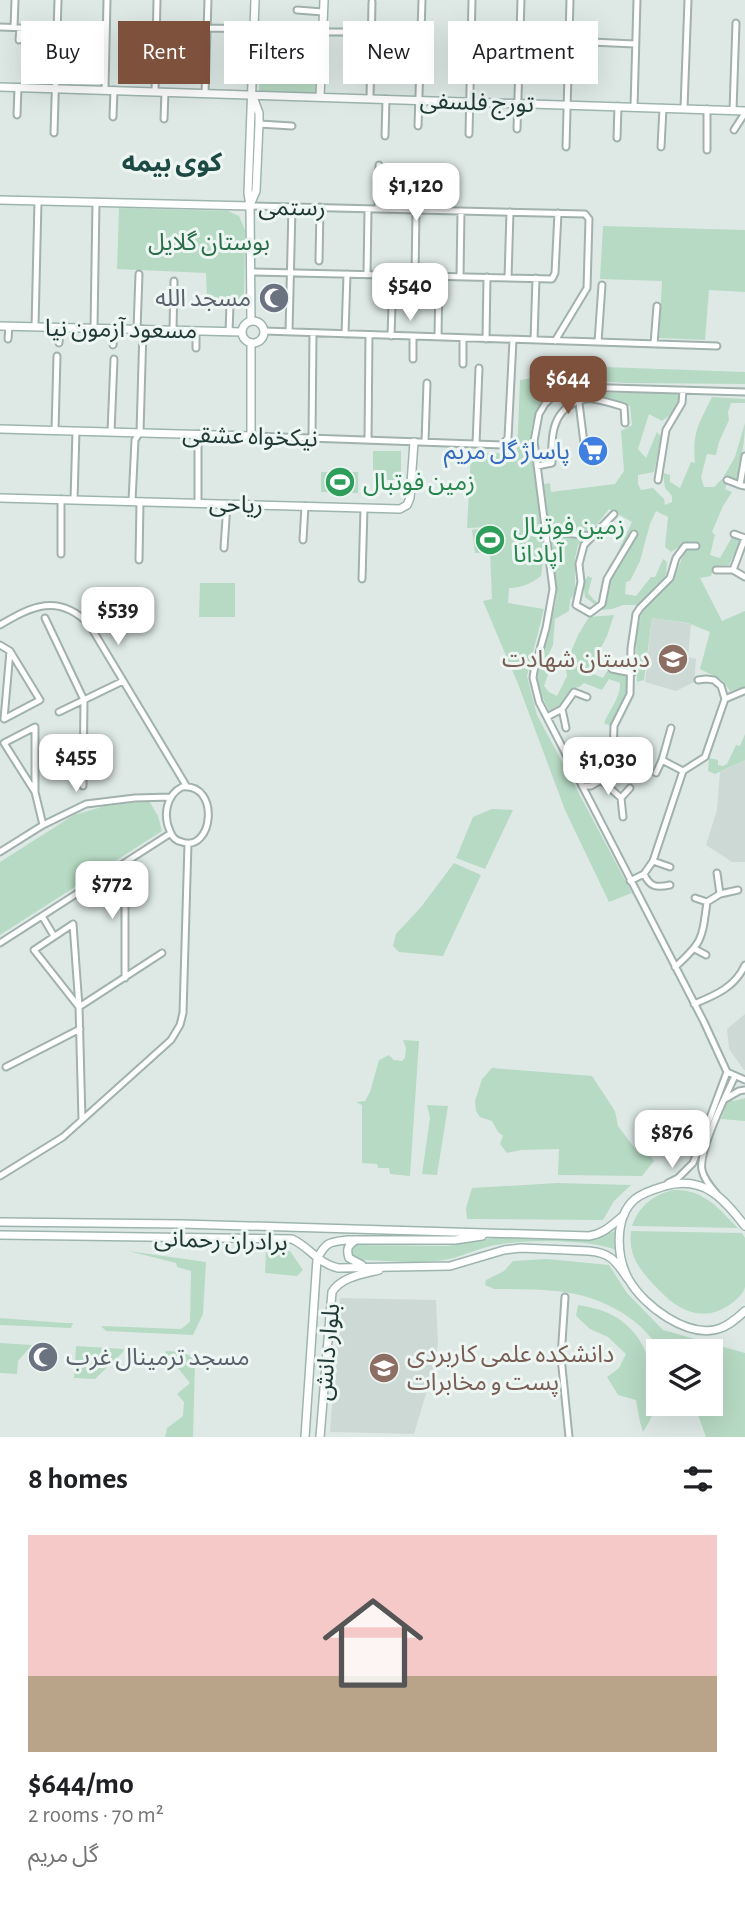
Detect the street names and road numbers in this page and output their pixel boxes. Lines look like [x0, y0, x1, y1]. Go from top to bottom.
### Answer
street label: تورج فلسفی [419, 89, 535, 121]
street label: رستمی [258, 195, 326, 222]
street label: مسعود آزمون نیا [45, 315, 197, 344]
street label: نیکخواه عشقی [182, 423, 318, 452]
street label: ریاحی [208, 492, 263, 519]
street label: برادران رحمانی [154, 1227, 288, 1256]
street label: بلوار دانش [312, 1302, 345, 1402]

